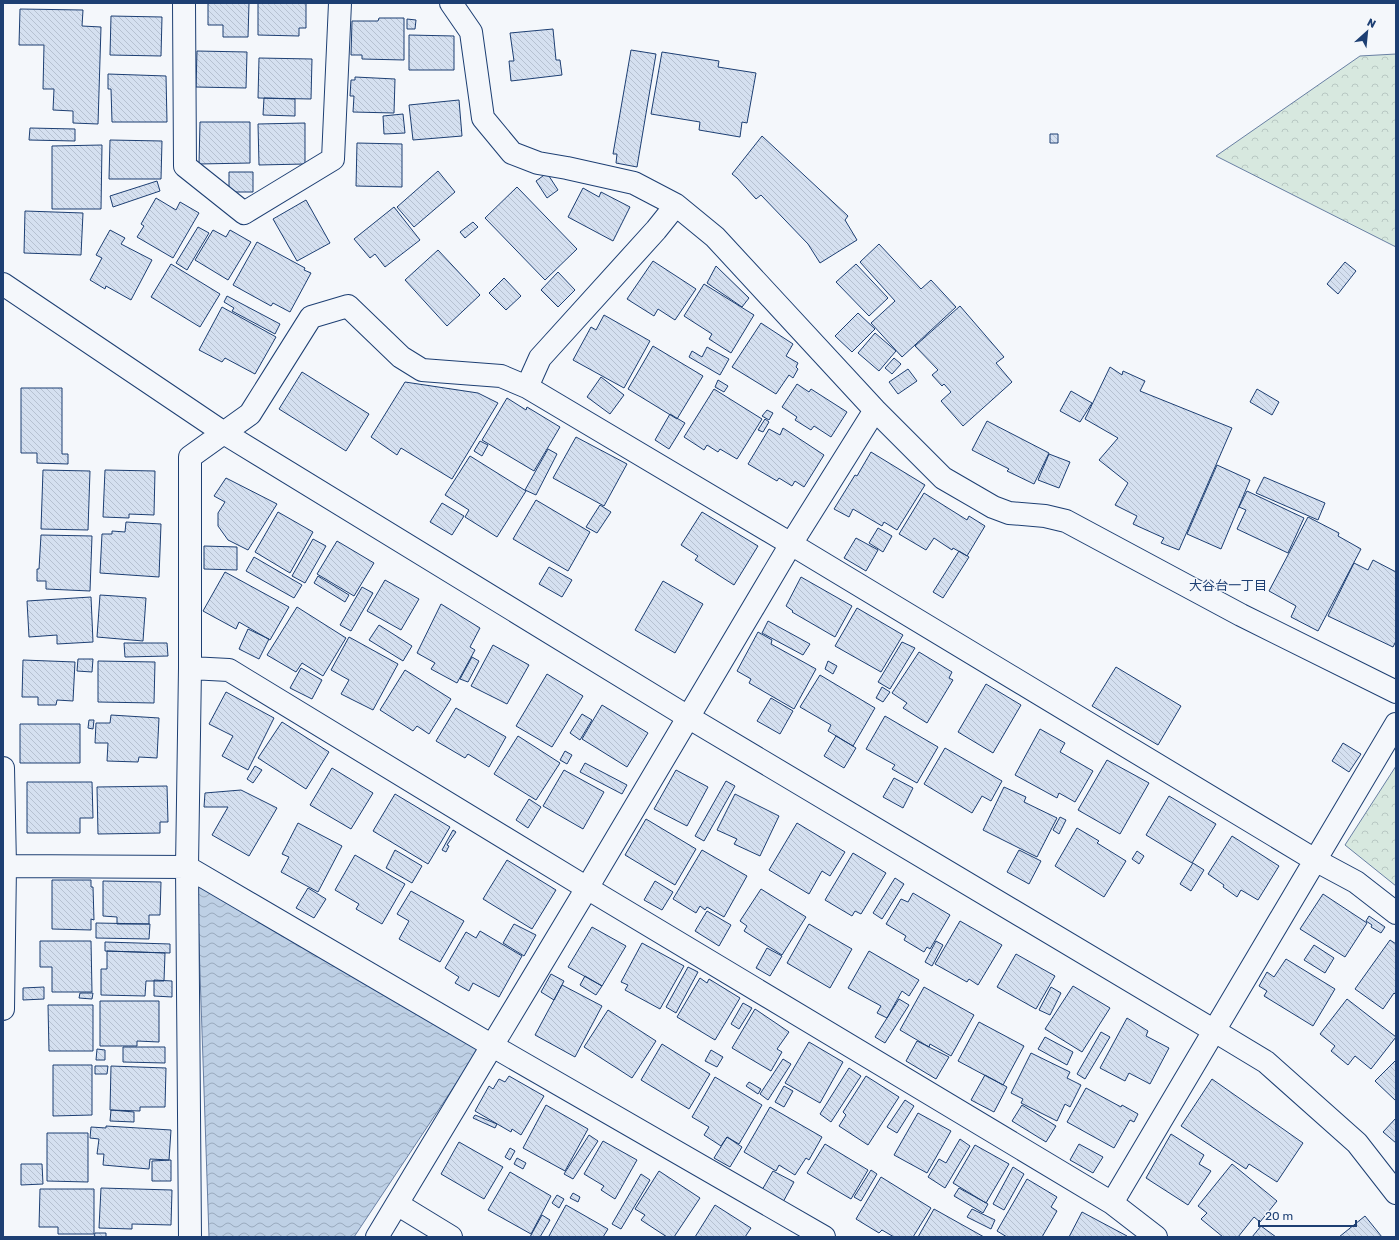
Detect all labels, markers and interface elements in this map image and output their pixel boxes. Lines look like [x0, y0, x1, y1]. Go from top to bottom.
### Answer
north arrow [1347, 12, 1387, 52]
text: N [1365, 16, 1378, 31]
district label: 大谷台一丁目 [1189, 578, 1267, 593]
scale bar [1259, 1202, 1356, 1228]
text: 20 m [1265, 1209, 1293, 1223]

